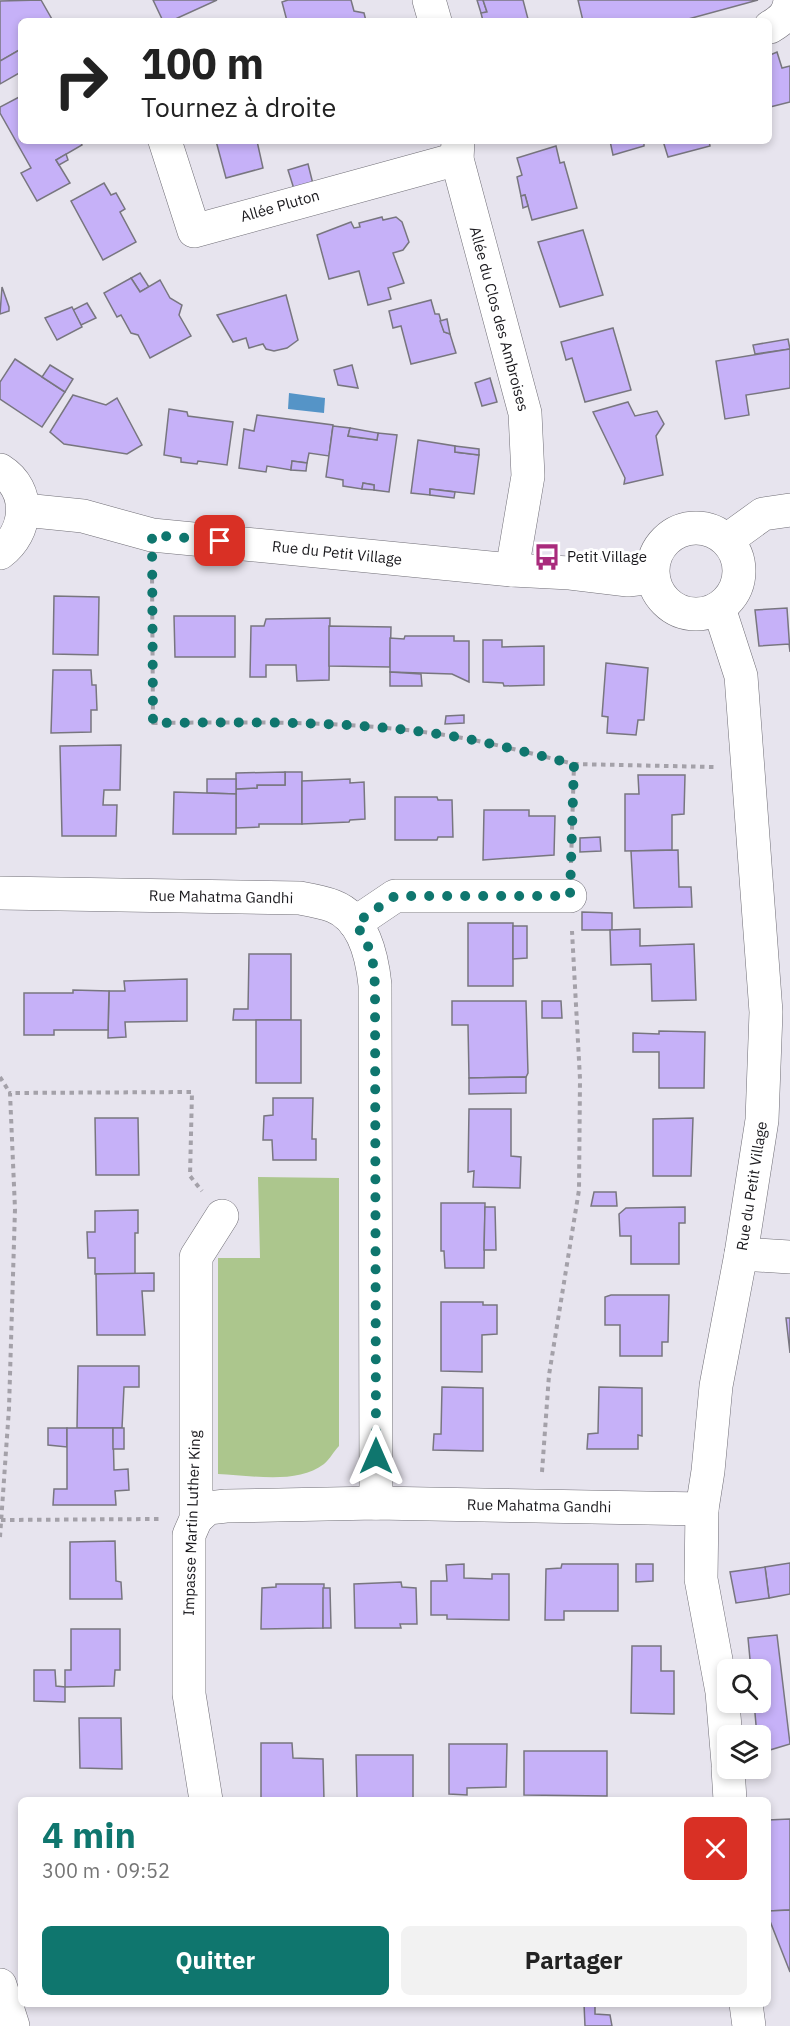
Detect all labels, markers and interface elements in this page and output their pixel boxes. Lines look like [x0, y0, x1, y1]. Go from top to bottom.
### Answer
text: 100 m [141, 36, 264, 91]
icon: right [42, 42, 120, 120]
text: Tournez à droite [141, 89, 336, 124]
street label: Allée Pluton [238, 185, 322, 226]
street label: Allée du Clos des Ambroises [466, 224, 533, 413]
pin [194, 515, 245, 566]
icon: arrive [203, 524, 236, 557]
street label: Rue du Petit Village [271, 536, 403, 569]
bus stop icon: Petit Village [532, 542, 562, 572]
place label: Petit Village [567, 547, 647, 566]
street label: Rue Mahatma Gandhi [149, 886, 293, 907]
street label: Rue du Petit Village [732, 1120, 771, 1252]
position arrow [344, 1424, 408, 1488]
street label: Impasse Martin Luther King [179, 1430, 204, 1616]
street label: Rue Mahatma Gandhi [467, 1495, 611, 1516]
map controls [717, 1659, 771, 1779]
button: search [717, 1659, 771, 1713]
button: layers [717, 1725, 771, 1779]
text: 4 min [42, 1811, 136, 1858]
button: close [684, 1817, 747, 1880]
text: 300 m · 09:52 [42, 1857, 170, 1884]
button: Quitter [42, 1926, 389, 1995]
button: Partager [401, 1926, 747, 1995]

